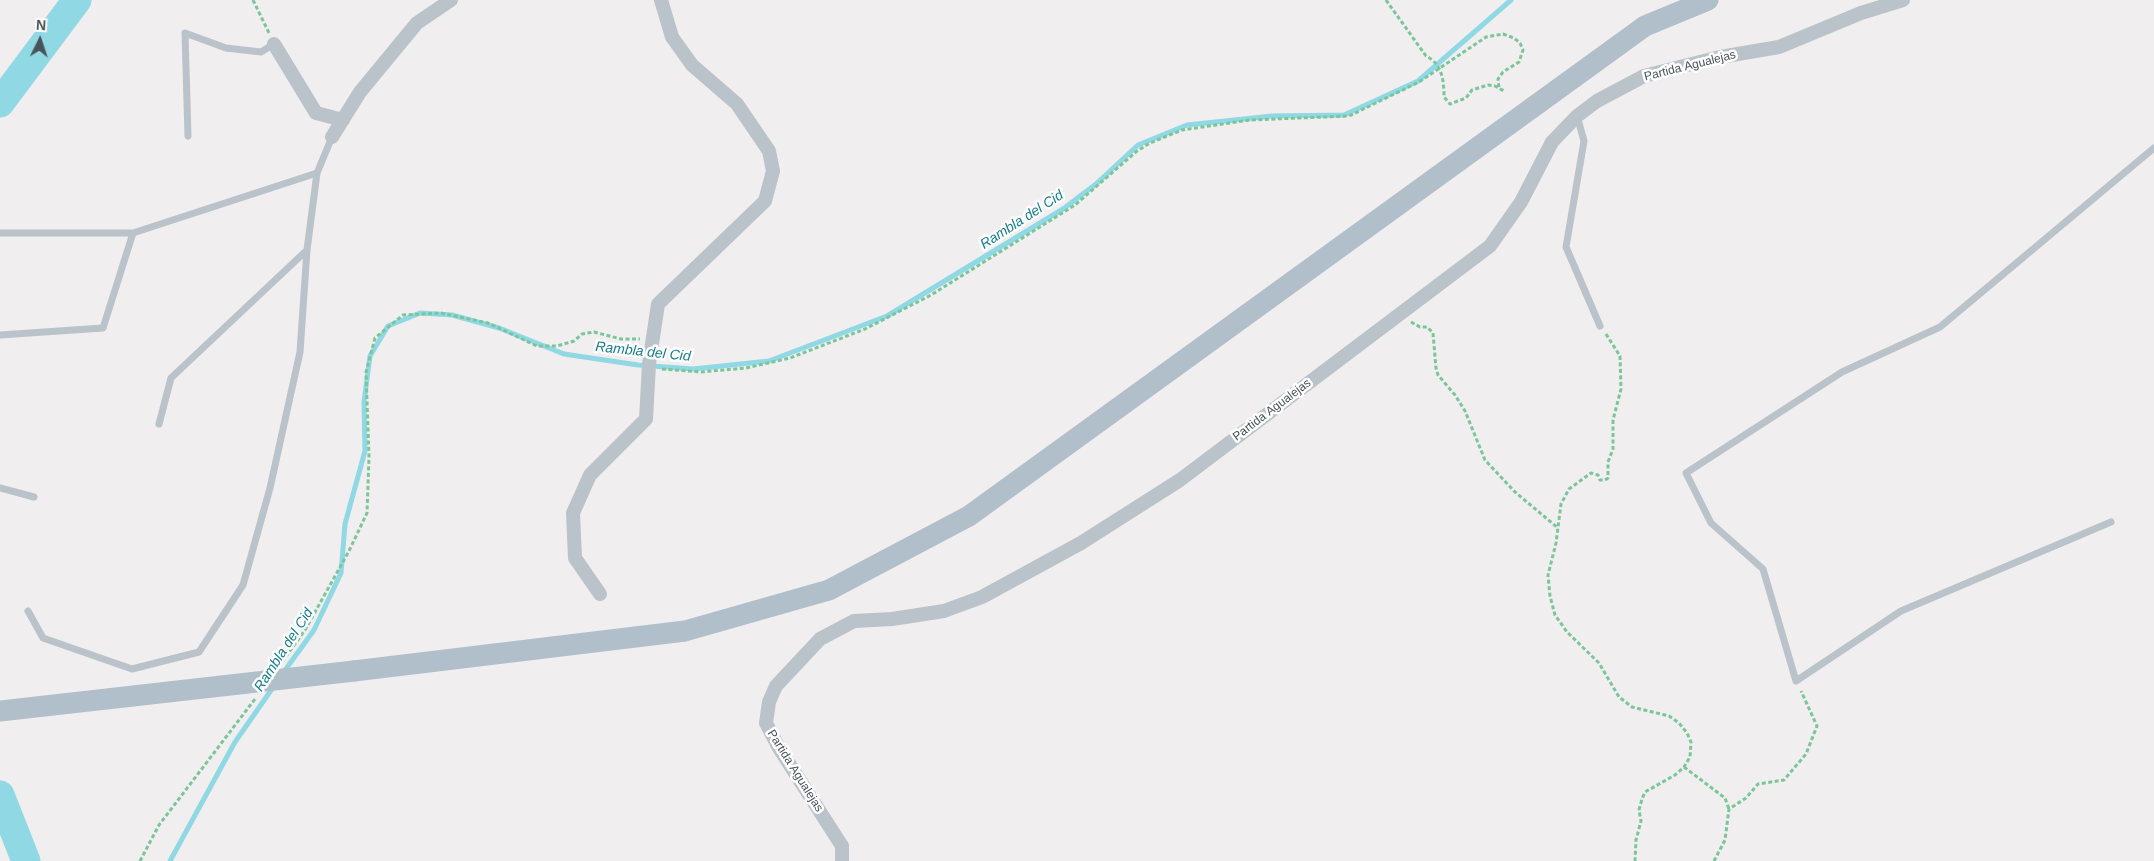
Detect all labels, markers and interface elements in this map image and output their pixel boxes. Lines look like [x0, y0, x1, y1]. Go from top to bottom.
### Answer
north arrow [15, 15, 65, 65]
text: N [35, 17, 47, 33]
street label: Partida Agualejas [1643, 48, 1737, 84]
water label: Rambla del Cid [977, 187, 1067, 253]
water label: Rambla del Cid [595, 339, 691, 365]
street label: Partida Agualejas [1230, 376, 1314, 444]
water label: Rambla del Cid [251, 605, 317, 695]
street label: Partida Agualejas [764, 727, 826, 815]

